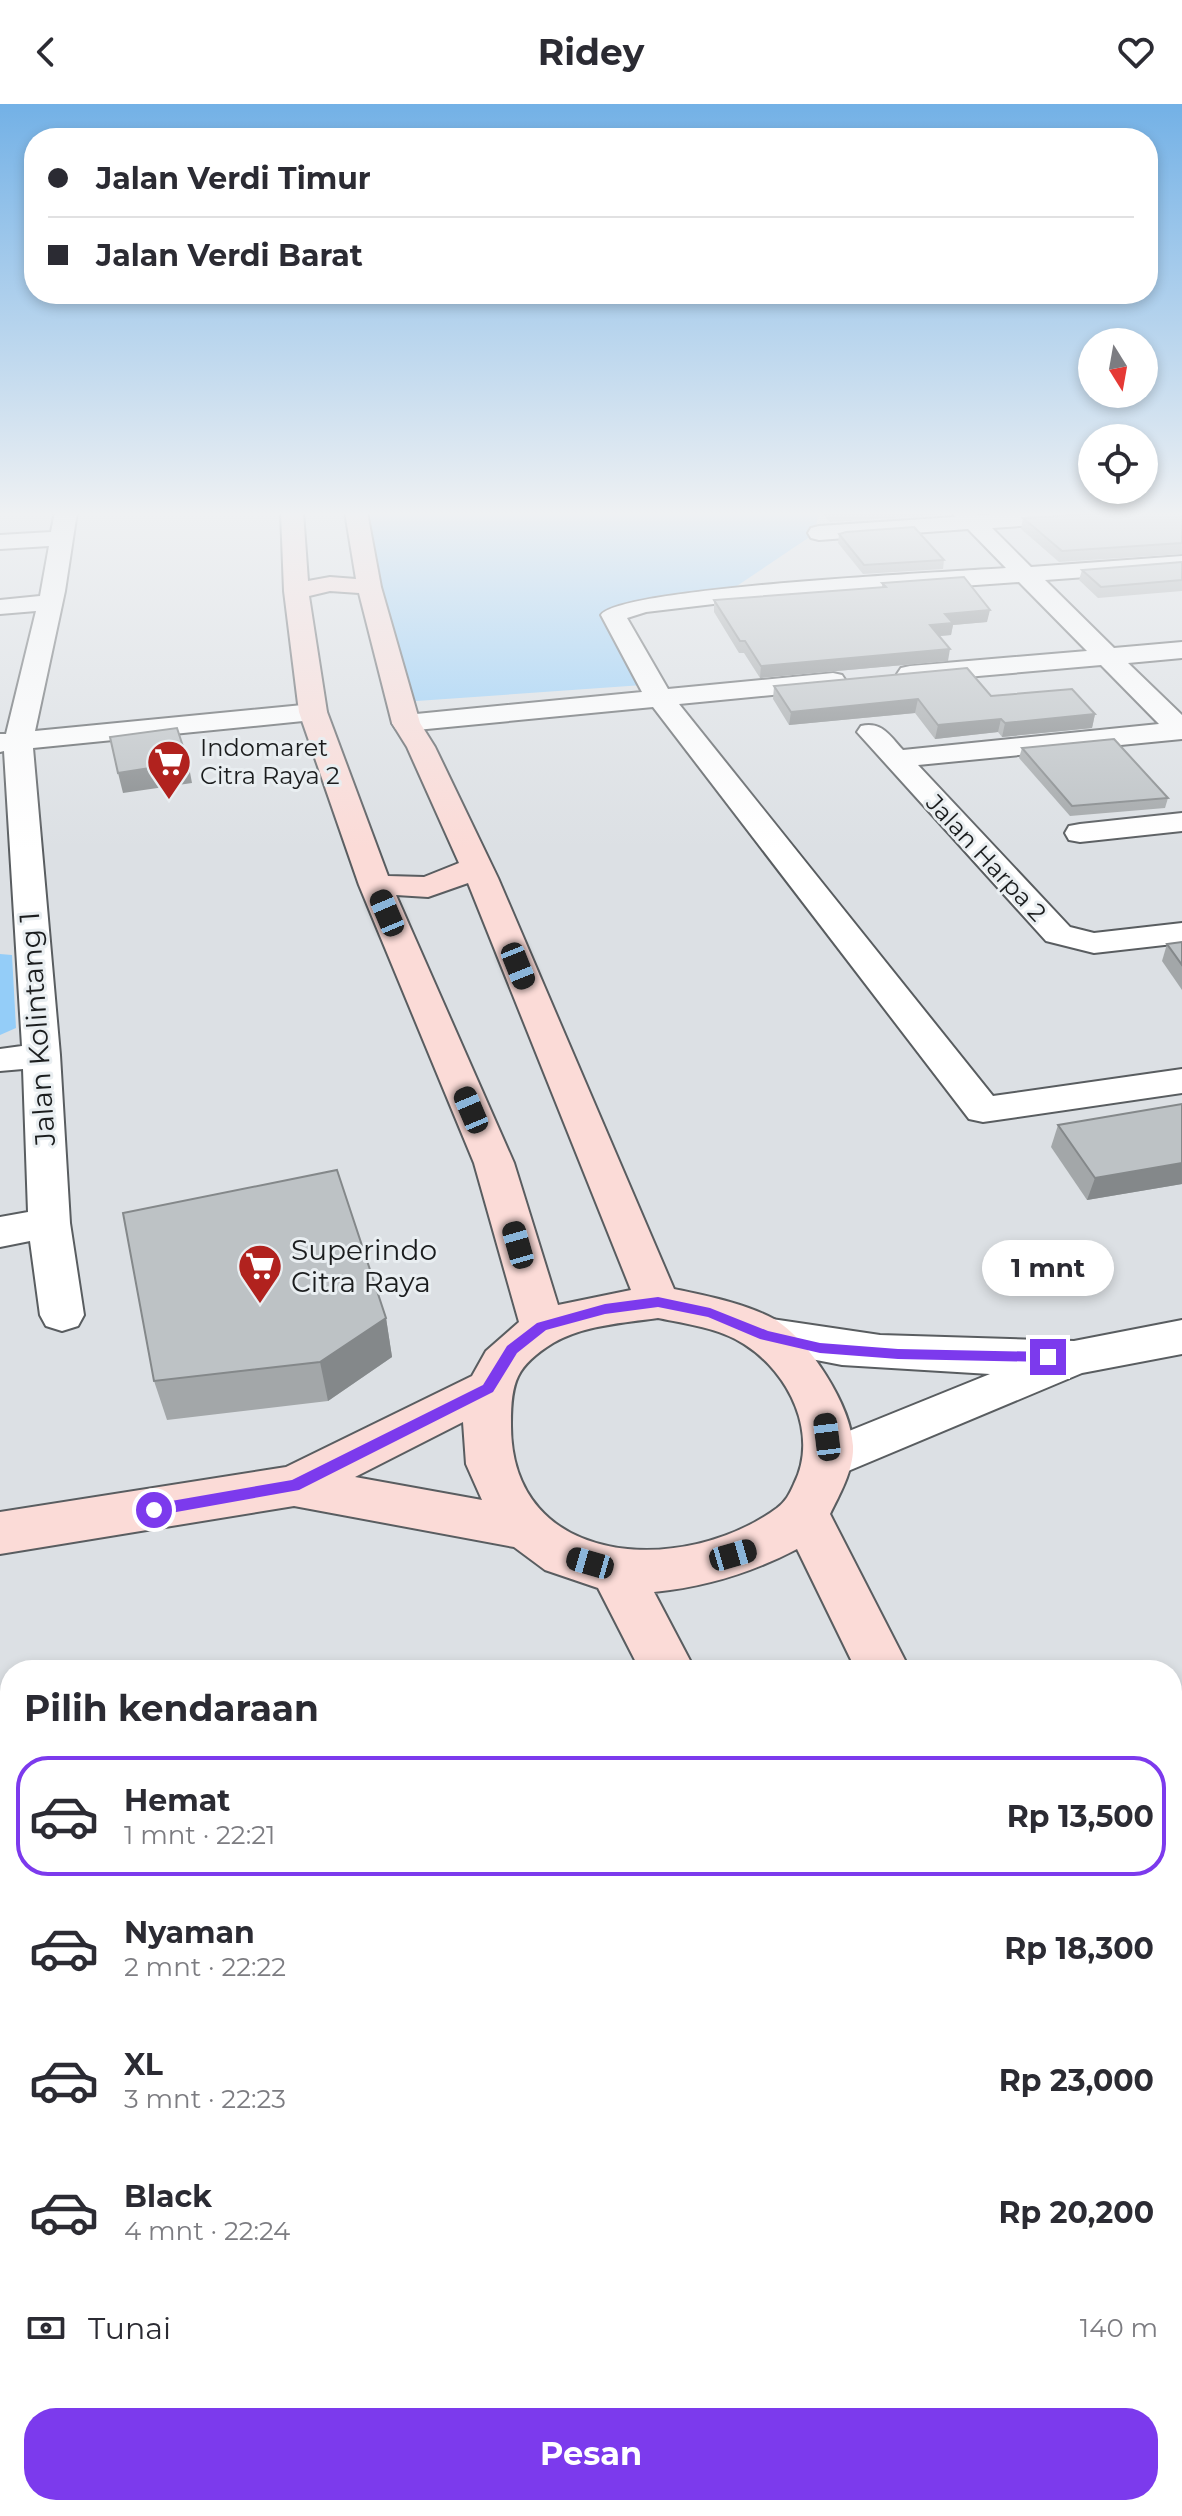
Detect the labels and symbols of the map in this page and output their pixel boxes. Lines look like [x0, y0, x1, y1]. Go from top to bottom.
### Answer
north arrow [1078, 328, 1158, 408]
place label: Indomaret Citra Raya 2 [200, 733, 340, 790]
supermarket icon: Indomaret Citra Raya 2 [145, 738, 193, 801]
street label: Jalan Harpa 2 [920, 788, 1052, 927]
car [367, 886, 407, 940]
street label: Jalan Kolintang 1 [12, 911, 62, 1148]
car [498, 939, 538, 993]
car [451, 1083, 491, 1137]
car [500, 1219, 536, 1271]
place label: Superindo Citra Raya [291, 1233, 437, 1299]
callout: 1 mnt [982, 1241, 1114, 1297]
supermarket icon: Superindo Citra Raya [236, 1242, 284, 1305]
route end [1030, 1339, 1066, 1375]
car [812, 1412, 842, 1462]
route start [136, 1492, 172, 1528]
car [707, 1537, 759, 1573]
car [564, 1545, 616, 1581]

